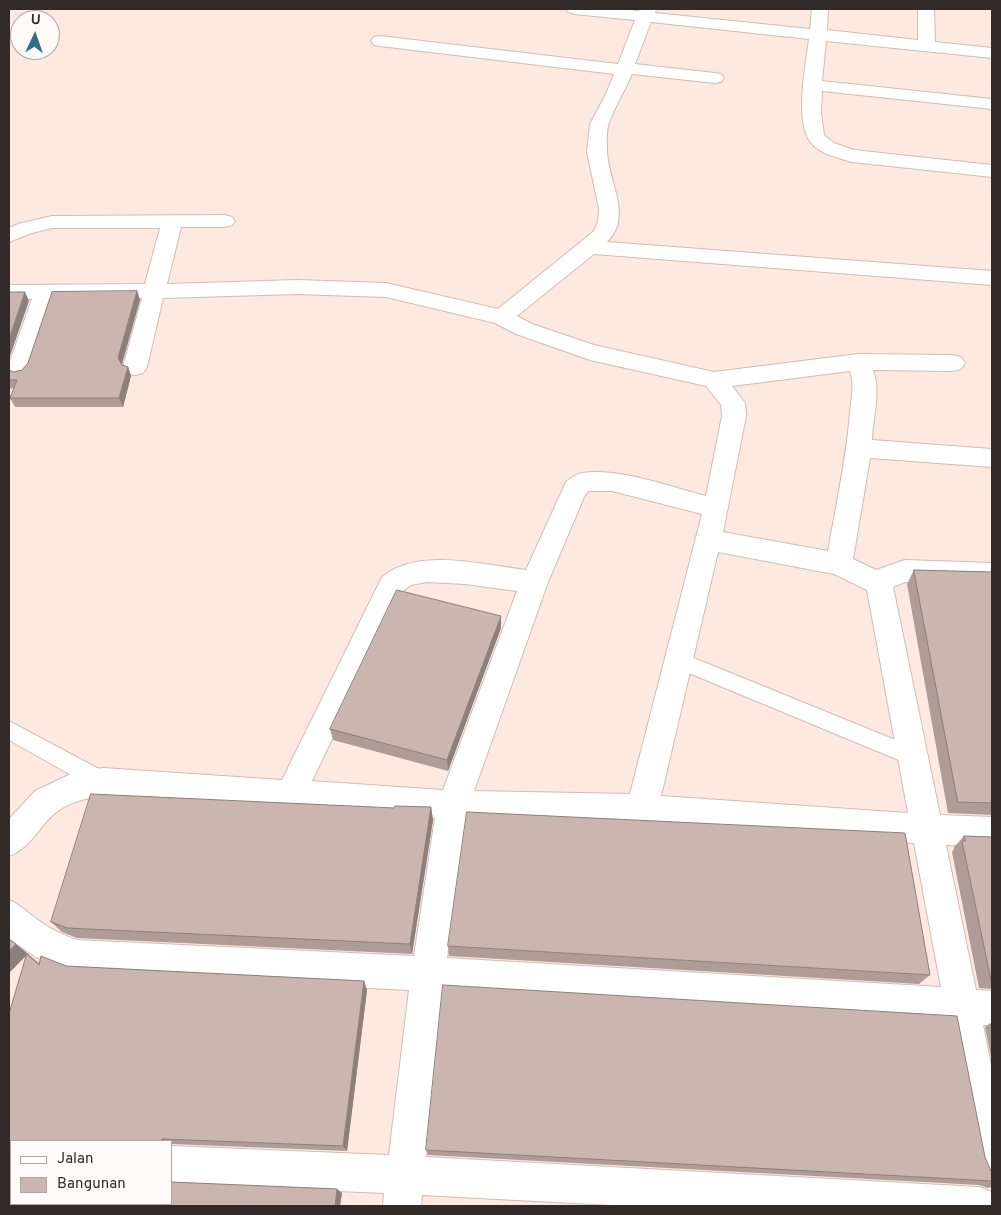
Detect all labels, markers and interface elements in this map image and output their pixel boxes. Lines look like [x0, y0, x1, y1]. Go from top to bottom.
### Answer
north arrow [10, 10, 60, 60]
text: U [30, 12, 41, 29]
legend [10, 1140, 172, 1205]
text: Jalan [57, 1150, 94, 1169]
text: Bangunan [57, 1175, 126, 1194]

